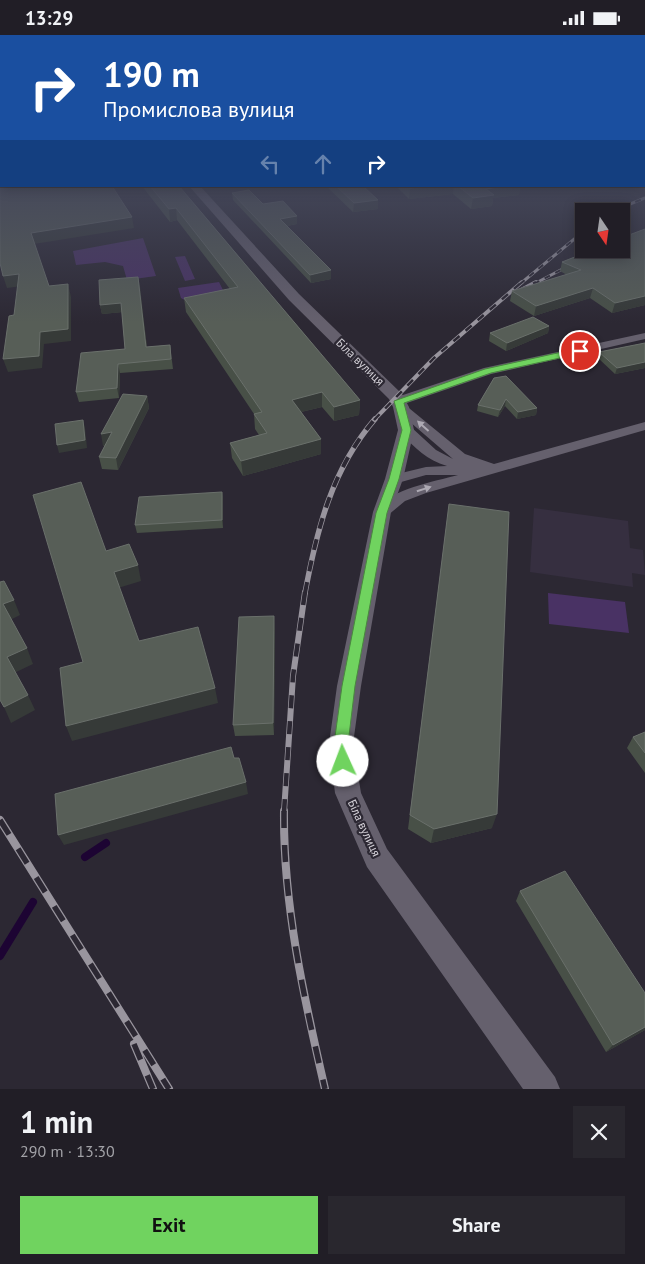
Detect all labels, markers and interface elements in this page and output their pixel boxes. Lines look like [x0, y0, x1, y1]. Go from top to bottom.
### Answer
text: 13:29 [25, 6, 73, 30]
text: 190 m [103, 51, 200, 97]
icon: right [20, 55, 85, 120]
text: Промислова вулиця [103, 95, 294, 123]
icon: left [256, 150, 284, 178]
icon: ahead [309, 150, 337, 178]
icon: right [362, 150, 390, 178]
north arrow [575, 203, 630, 257]
map controls [575, 203, 630, 258]
pin [559, 330, 601, 372]
street label: Біла вулиця [333, 335, 388, 388]
icon: arrive [566, 337, 594, 365]
one-way arrow [417, 420, 429, 432]
one-way arrow [416, 485, 431, 493]
position arrow [316, 734, 368, 786]
street label: Біла вулиця [345, 797, 384, 859]
text: 1 min [20, 1102, 93, 1141]
button: close [573, 1106, 625, 1158]
text: 290 m · 13:30 [20, 1141, 115, 1161]
button: Exit [20, 1196, 318, 1254]
button: Share [328, 1196, 625, 1254]

